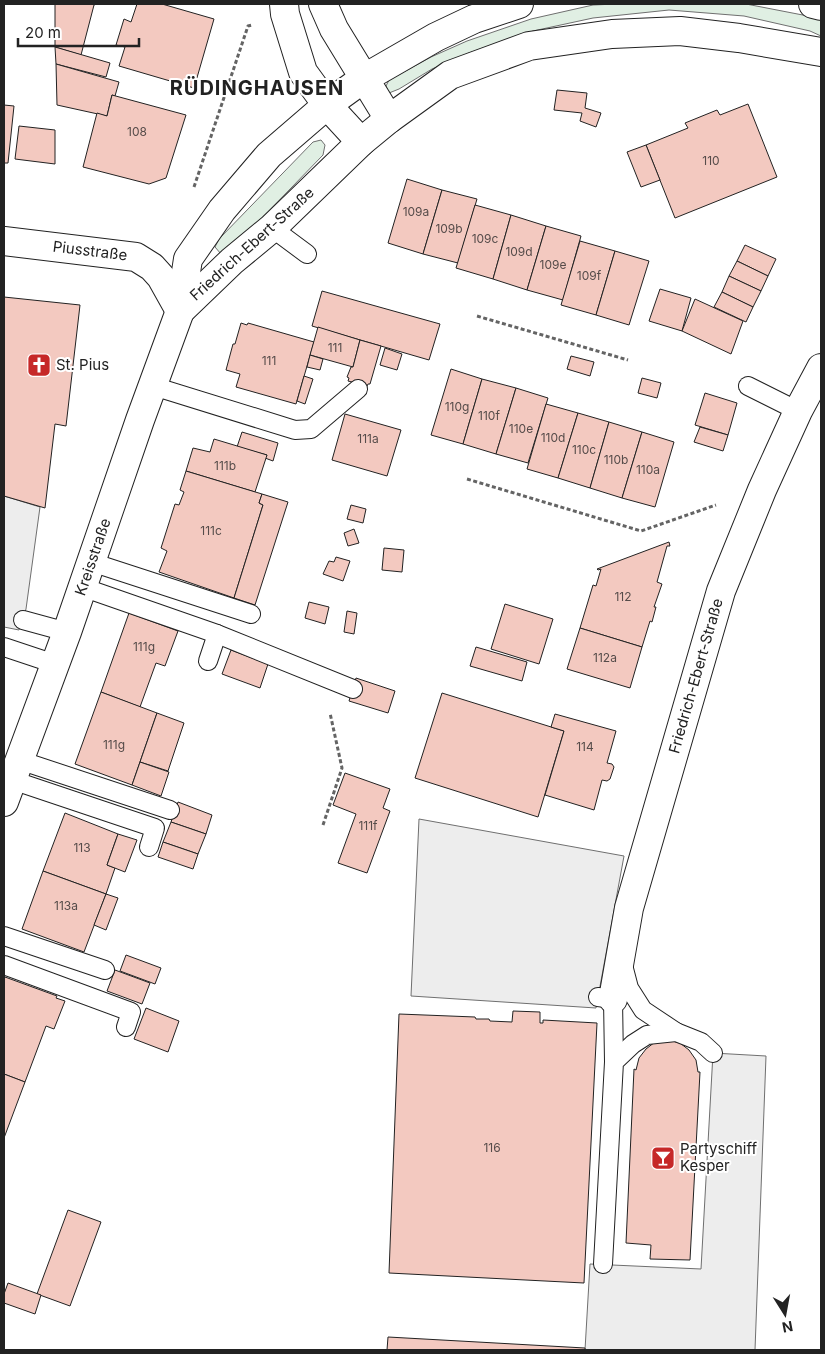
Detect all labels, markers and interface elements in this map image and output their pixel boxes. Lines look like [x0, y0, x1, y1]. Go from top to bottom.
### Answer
scale bar [18, 15, 139, 47]
text: 20 m [25, 23, 61, 42]
district label: RÜDINGHAUSEN [170, 76, 344, 100]
house number: 108 [127, 124, 147, 139]
house number: 110 [702, 153, 720, 168]
street label: Friedrich-Ebert-Straße [186, 183, 318, 304]
house number: 109a [403, 204, 429, 219]
house number: 109b [435, 221, 463, 236]
house number: 109c [472, 231, 499, 246]
street label: Piusstraße [52, 237, 128, 264]
house number: 109d [505, 244, 533, 259]
house number: 109e [540, 257, 566, 272]
house number: 109f [577, 268, 602, 283]
house number: 111 [328, 340, 342, 355]
church icon: St. Pius [26, 352, 52, 378]
house number: 111 [262, 353, 276, 368]
place label: St. Pius [56, 355, 109, 374]
house number: 110g [445, 399, 469, 414]
house number: 110f [478, 408, 500, 423]
house number: 110e [509, 421, 533, 436]
house number: 110d [541, 430, 565, 445]
house number: 111a [357, 431, 379, 446]
house number: 110c [572, 442, 596, 457]
house number: 110b [604, 452, 628, 467]
house number: 111b [214, 458, 236, 473]
house number: 110a [636, 462, 660, 477]
street label: Kreisstraße [70, 516, 115, 598]
house number: 111c [200, 523, 222, 538]
house number: 112 [614, 589, 632, 604]
street label: Friedrich-Ebert-Straße [664, 596, 727, 756]
house number: 111g [133, 639, 155, 654]
house number: 112a [593, 650, 617, 665]
house number: 111g [103, 737, 125, 752]
house number: 114 [576, 739, 594, 754]
house number: 111f [358, 818, 378, 833]
house number: 113 [73, 840, 91, 855]
house number: 113a [54, 898, 78, 913]
place label: Partyschiff Kesper [680, 1139, 757, 1175]
house number: 116 [483, 1140, 501, 1155]
bar icon: Partyschiff Kesper [650, 1145, 676, 1171]
north arrow [760, 1289, 810, 1339]
text: N [781, 1318, 794, 1337]

